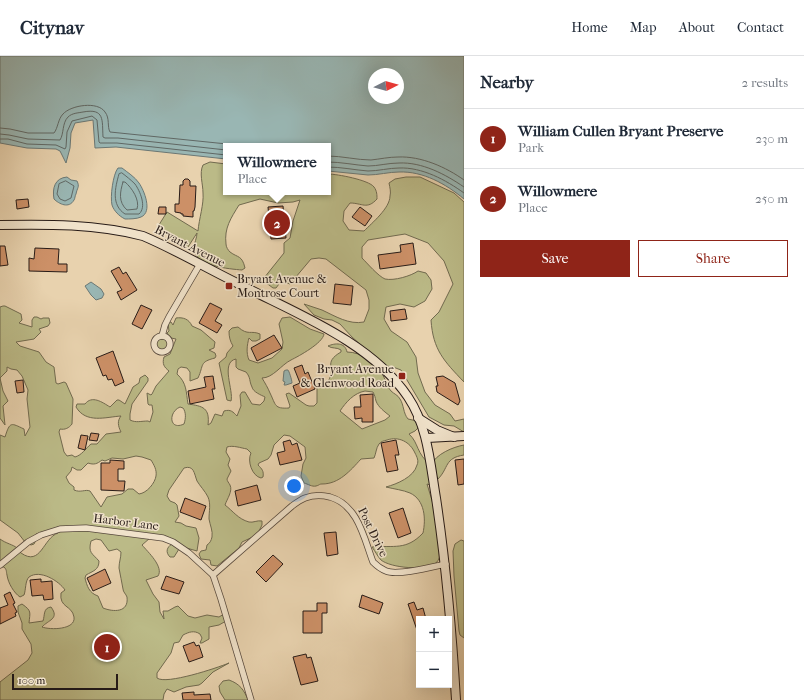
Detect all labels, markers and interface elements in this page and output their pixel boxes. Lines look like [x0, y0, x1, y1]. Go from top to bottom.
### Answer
text: Citynav [20, 17, 84, 39]
text: Home [571, 19, 608, 36]
text: Map [630, 19, 657, 36]
text: About [679, 19, 715, 36]
text: Contact [737, 19, 784, 36]
north arrow [368, 68, 404, 104]
text: Nearby [480, 72, 534, 92]
text: 2 results [742, 75, 788, 90]
text: William Cullen Bryant Preserve [518, 122, 723, 140]
text: 1 [491, 131, 495, 146]
text: 230 m [755, 131, 788, 146]
text: Park [518, 140, 544, 155]
popup [223, 143, 331, 195]
text: Willowmere [237, 153, 317, 171]
text: Place [237, 171, 267, 186]
text: Willowmere [518, 182, 597, 200]
text: 2 [490, 191, 496, 206]
text: 250 m [755, 191, 788, 206]
text: Place [518, 200, 548, 215]
pin: 2 [264, 208, 290, 238]
street label: Bryant Avenue [152, 222, 228, 270]
button: Save [480, 240, 630, 277]
button: Share [638, 240, 788, 277]
place label: Bryant Avenue & Montrose Court [237, 272, 327, 300]
marker: Bryant Avenue & Montrose Court [224, 281, 234, 291]
place label: Bryant Avenue & Glenwood Road [301, 362, 394, 390]
marker: Bryant Avenue & Glenwood Road [397, 371, 407, 381]
your location [284, 476, 304, 496]
street label: Post Drive [355, 505, 391, 559]
street label: Harbor Lane [93, 511, 160, 533]
map controls [416, 616, 452, 688]
button: + [416, 616, 452, 652]
pin: 1 [94, 632, 120, 662]
button: − [416, 652, 452, 688]
scale bar [12, 672, 118, 691]
text: 100 m [18, 674, 46, 687]

